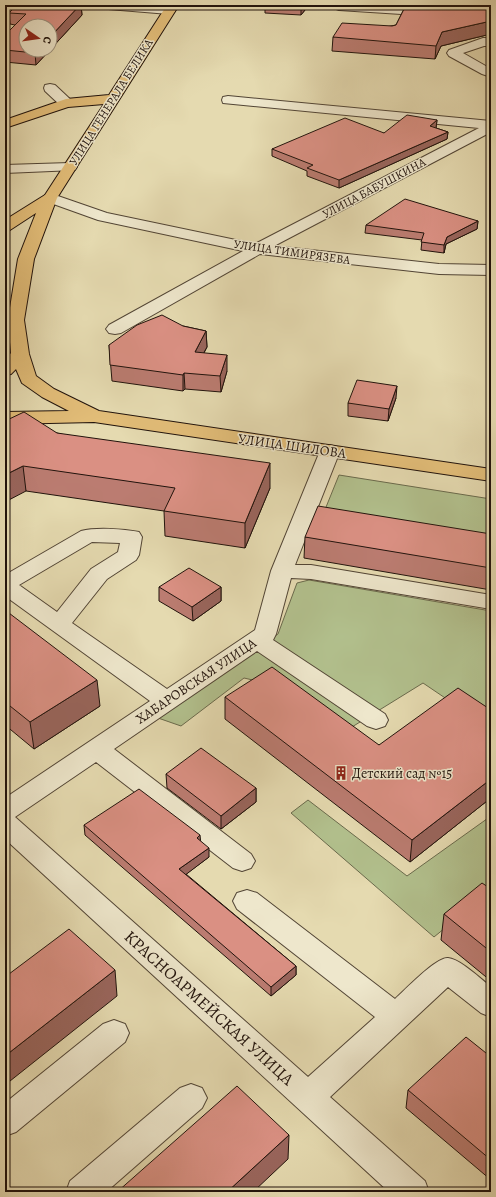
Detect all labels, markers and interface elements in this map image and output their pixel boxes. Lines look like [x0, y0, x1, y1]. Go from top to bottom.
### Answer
north arrow [18, 18, 58, 58]
text: С [39, 35, 55, 45]
street label: УЛИЦА ГЕНЕРАЛА БЕЛИКА [65, 35, 157, 168]
street label: УЛИЦА БАБУШКИНА [320, 154, 429, 222]
street label: УЛИЦА ТИМИРЯЗЕВА [233, 236, 352, 268]
street label: УЛИЦА ШИЛОВА [237, 429, 348, 463]
street label: ХАБАРОВСКАЯ УЛИЦА [132, 633, 261, 729]
place label: Детский сад №15 [352, 764, 452, 783]
building icon: Детский сад №15 [333, 765, 349, 781]
street label: КРАСНОАРМЕЙСКАЯ УЛИЦА [119, 925, 300, 1091]

